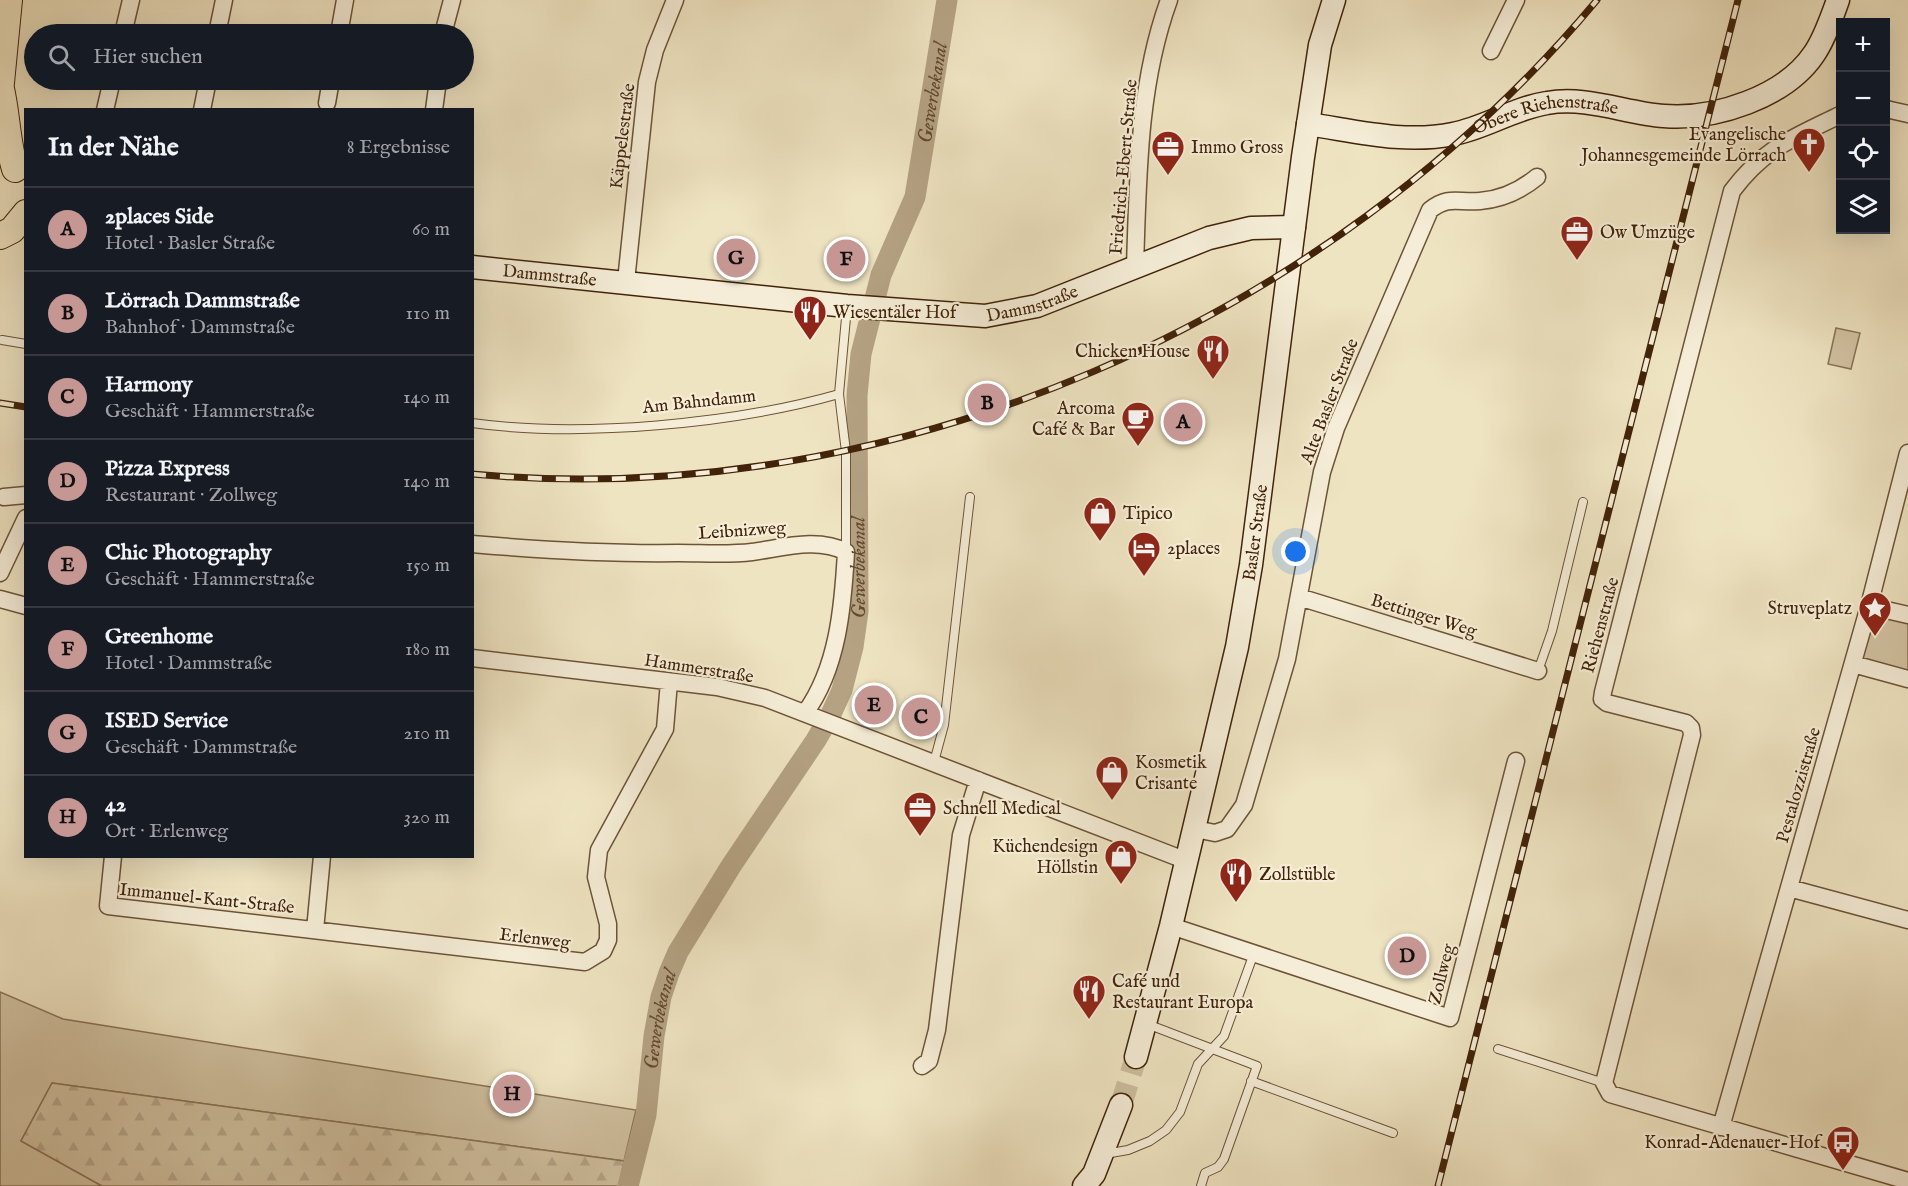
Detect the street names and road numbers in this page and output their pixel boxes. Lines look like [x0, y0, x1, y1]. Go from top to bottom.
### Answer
street label: Friedrich-Ebert-Straße [1105, 78, 1144, 256]
street label: Käppelestraße [606, 82, 641, 190]
street label: Obere Riehenstraße [1469, 91, 1620, 141]
street label: Dammstraße [501, 260, 598, 293]
street label: Dammstraße [984, 281, 1082, 329]
street label: Alte Basler Straße [1296, 336, 1365, 468]
street label: Am Bahndamm [640, 385, 757, 420]
street label: Basler Straße [1238, 483, 1274, 583]
street label: Leibnizweg [697, 517, 787, 546]
street label: Riehenstraße [1578, 575, 1625, 676]
street label: Bettinger Weg [1368, 589, 1480, 644]
street label: Hammerstraße [642, 649, 755, 689]
street label: Pestalozzistraße [1772, 725, 1827, 846]
street label: Immanuel-Kant-Straße [118, 879, 296, 920]
street label: Erlenweg [498, 924, 572, 955]
street label: Zollweg [1424, 941, 1461, 1007]

